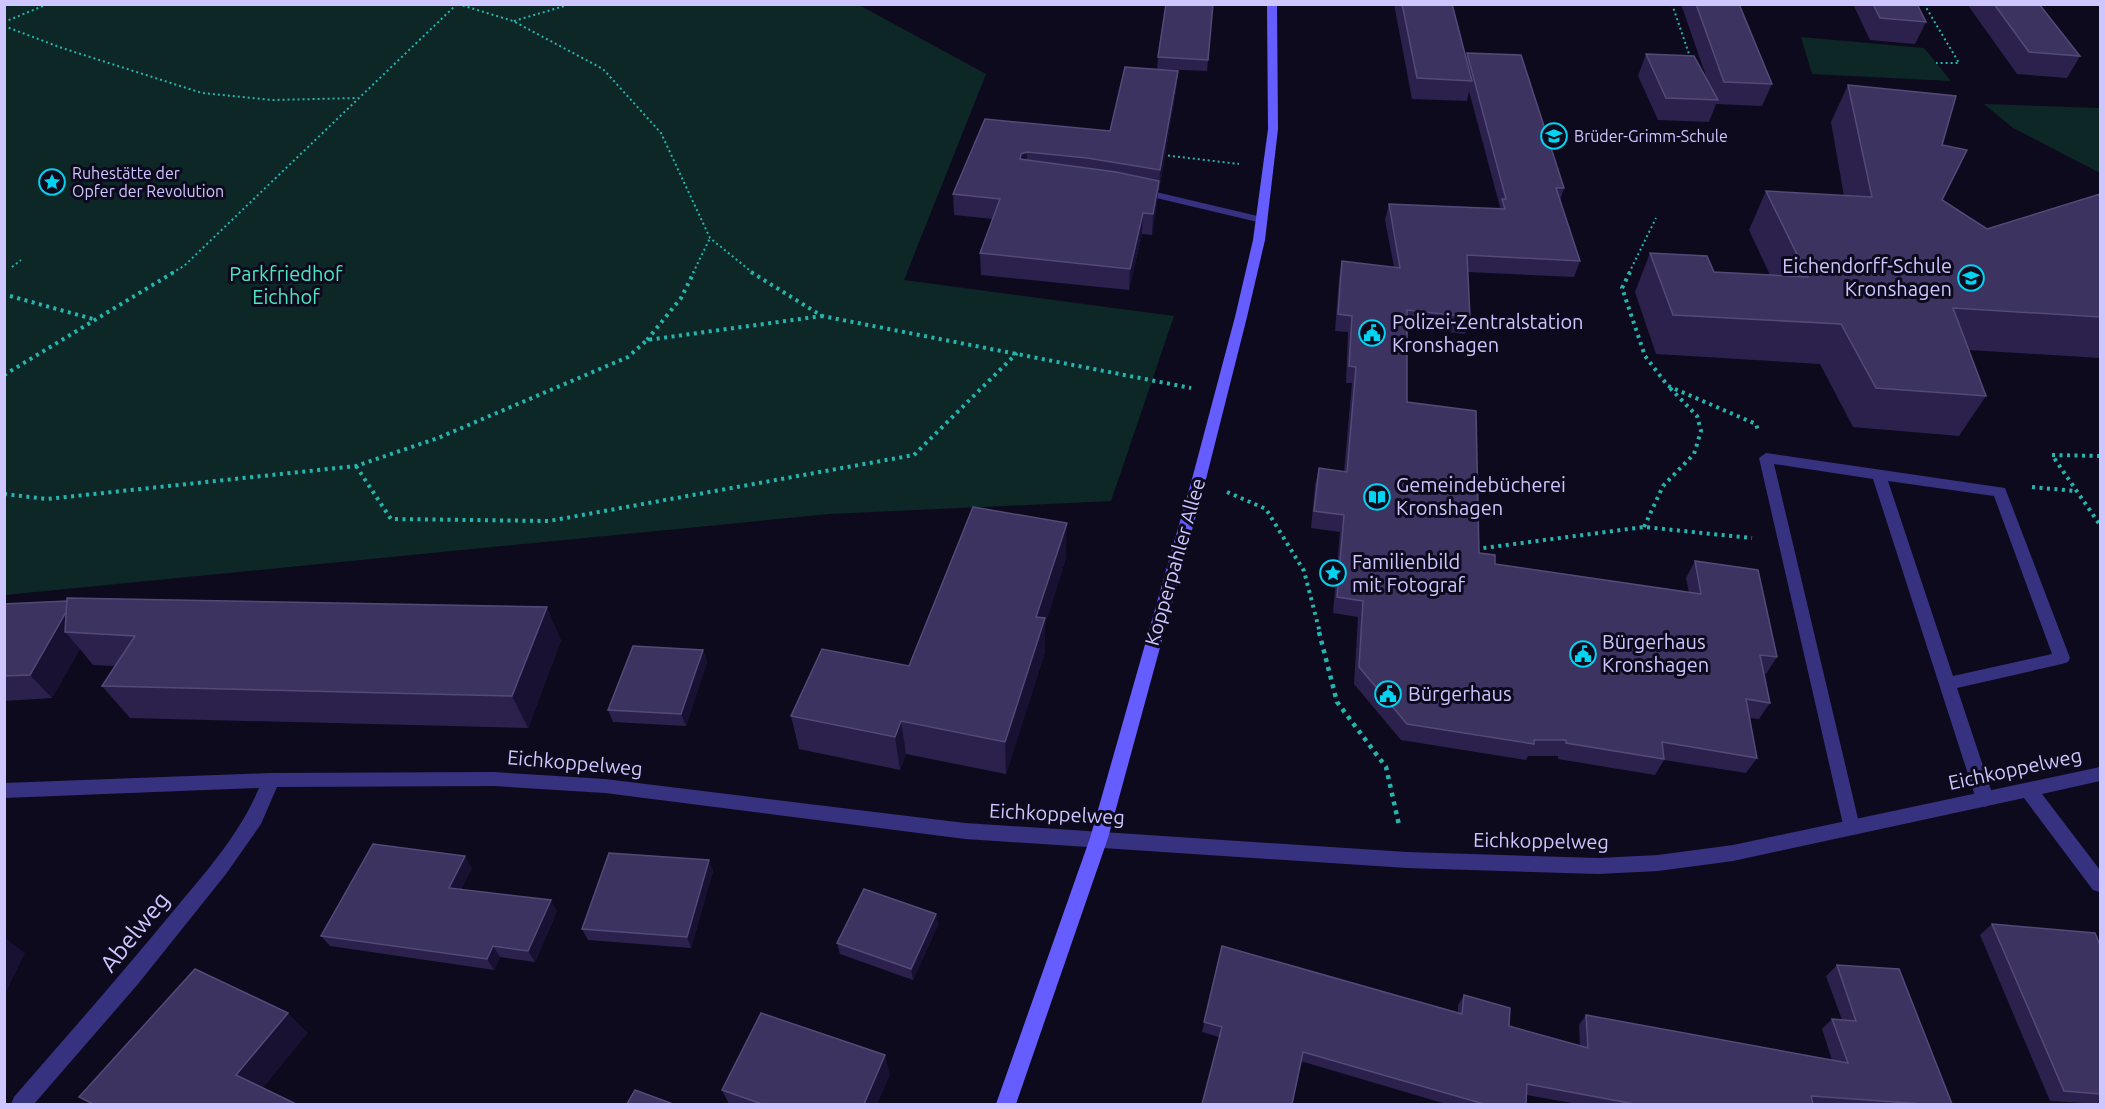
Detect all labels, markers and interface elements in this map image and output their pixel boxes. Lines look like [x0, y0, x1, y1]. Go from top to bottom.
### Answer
school or university icon: Brüder-Grimm-Schule [1539, 121, 1569, 151]
place label: Brüder-Grimm-Schule [1574, 127, 1728, 145]
place label: Ruhestätte der Opfer der Revolution [72, 164, 224, 200]
place icon: Ruhestätte der Opfer der Revolution [37, 167, 67, 197]
place label: Eichendorff-Schule Kronshagen [1782, 254, 1952, 300]
park label: Parkfriedhof Eichhof [229, 262, 343, 308]
school or university icon: Eichendorff-Schule Kronshagen [1956, 263, 1986, 293]
place label: Polizei-Zentralstation Kronshagen [1392, 310, 1584, 356]
public building icon: Polizei-Zentralstation Kronshagen [1357, 318, 1387, 348]
place label: Gemeindebücherei Kronshagen [1396, 473, 1566, 519]
street label: Kopperpahler Allee [1140, 476, 1209, 648]
library icon: Gemeindebücherei Kronshagen [1362, 482, 1392, 512]
place label: Familienbild mit Fotograf [1352, 550, 1466, 596]
place icon: Familienbild mit Fotograf [1318, 558, 1348, 588]
place label: Bürgerhaus Kronshagen [1602, 630, 1709, 676]
public building icon: Bürgerhaus Kronshagen [1568, 639, 1598, 669]
public building icon: Bürgerhaus [1373, 679, 1403, 709]
place label: Bürgerhaus [1408, 682, 1512, 705]
street label: Eichkoppelweg [1946, 743, 2084, 794]
street label: Eichkoppelweg [506, 745, 644, 780]
street label: Eichkoppelweg [989, 798, 1125, 829]
street label: Eichkoppelweg [1473, 828, 1609, 853]
street label: Abelweg [94, 886, 175, 977]

